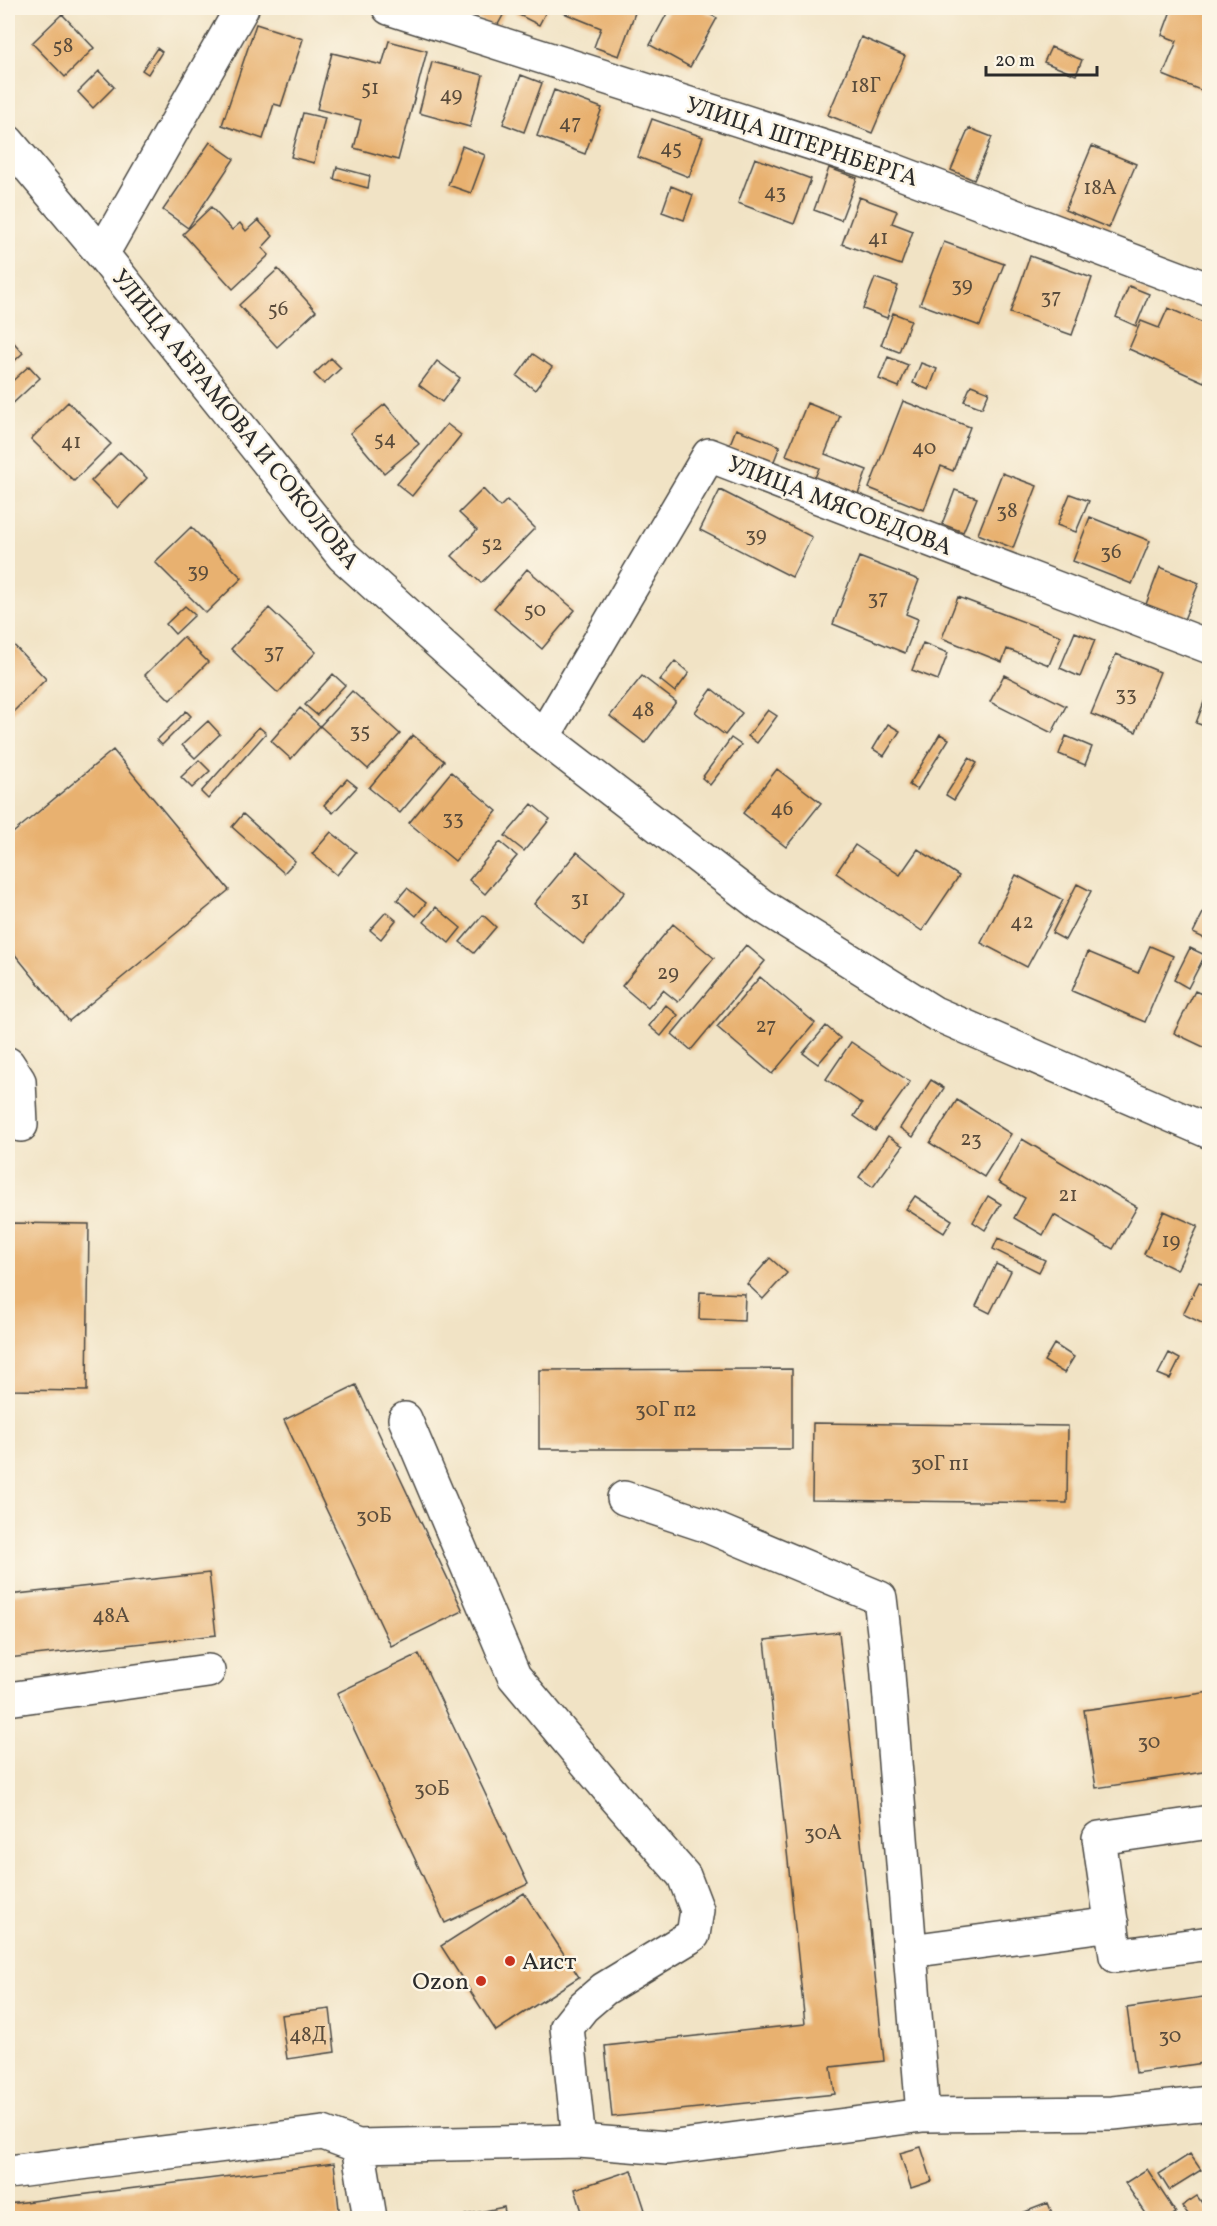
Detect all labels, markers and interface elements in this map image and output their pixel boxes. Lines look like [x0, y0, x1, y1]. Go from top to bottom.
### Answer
house number: 58 [53, 32, 73, 61]
scale bar [986, 39, 1097, 77]
text: 20 m [995, 49, 1035, 74]
house number: 18Г [851, 72, 881, 101]
house number: 51 [361, 74, 379, 103]
house number: 49 [440, 81, 463, 110]
street label: УЛИЦА ШТЕРНБЕРГА [681, 89, 922, 197]
house number: 47 [559, 109, 581, 138]
house number: 45 [660, 134, 682, 163]
house number: 18А [1083, 174, 1117, 203]
house number: 43 [764, 178, 786, 207]
house number: 41 [868, 224, 888, 253]
street label: УЛИЦА АБРАМОВА И СОКОЛОВА [102, 263, 367, 578]
house number: 39 [951, 271, 973, 300]
house number: 37 [1041, 283, 1061, 312]
house number: 56 [268, 295, 288, 324]
house number: 54 [374, 425, 396, 454]
house number: 41 [61, 428, 81, 457]
house number: 40 [912, 434, 936, 463]
street label: УЛИЦА МЯСОЕДОВА [722, 448, 957, 566]
house number: 38 [996, 497, 1018, 526]
house number: 39 [745, 521, 767, 550]
house number: 52 [481, 530, 503, 559]
house number: 36 [1100, 538, 1122, 567]
house number: 39 [187, 557, 209, 586]
house number: 37 [868, 584, 888, 613]
house number: 50 [524, 596, 546, 625]
house number: 37 [264, 638, 284, 667]
house number: 33 [1115, 680, 1137, 709]
house number: 48 [632, 696, 654, 725]
house number: 35 [350, 717, 370, 746]
house number: 46 [771, 795, 793, 824]
house number: 33 [442, 804, 464, 833]
house number: 31 [571, 885, 589, 914]
house number: 42 [1010, 908, 1034, 937]
house number: 29 [657, 959, 679, 988]
house number: 27 [756, 1012, 776, 1041]
house number: 23 [960, 1125, 982, 1154]
house number: 21 [1058, 1181, 1078, 1210]
house number: 19 [1161, 1227, 1181, 1256]
house number: 30Г п2 [635, 1396, 697, 1425]
house number: 30Г п1 [911, 1450, 969, 1479]
house number: 30Б [356, 1502, 392, 1531]
house number: 48А [92, 1602, 130, 1631]
house number: 30 [1138, 1728, 1160, 1757]
house number: 30Б [414, 1775, 450, 1804]
house number: 30А [804, 1819, 842, 1848]
place label: Аист [522, 1946, 576, 1980]
marker: Аист [503, 1954, 517, 1968]
place label: Ozon [412, 1966, 469, 2000]
marker: Ozon [474, 1974, 488, 1988]
house number: 48Д [289, 2021, 327, 2050]
house number: 30 [1159, 2022, 1181, 2051]

